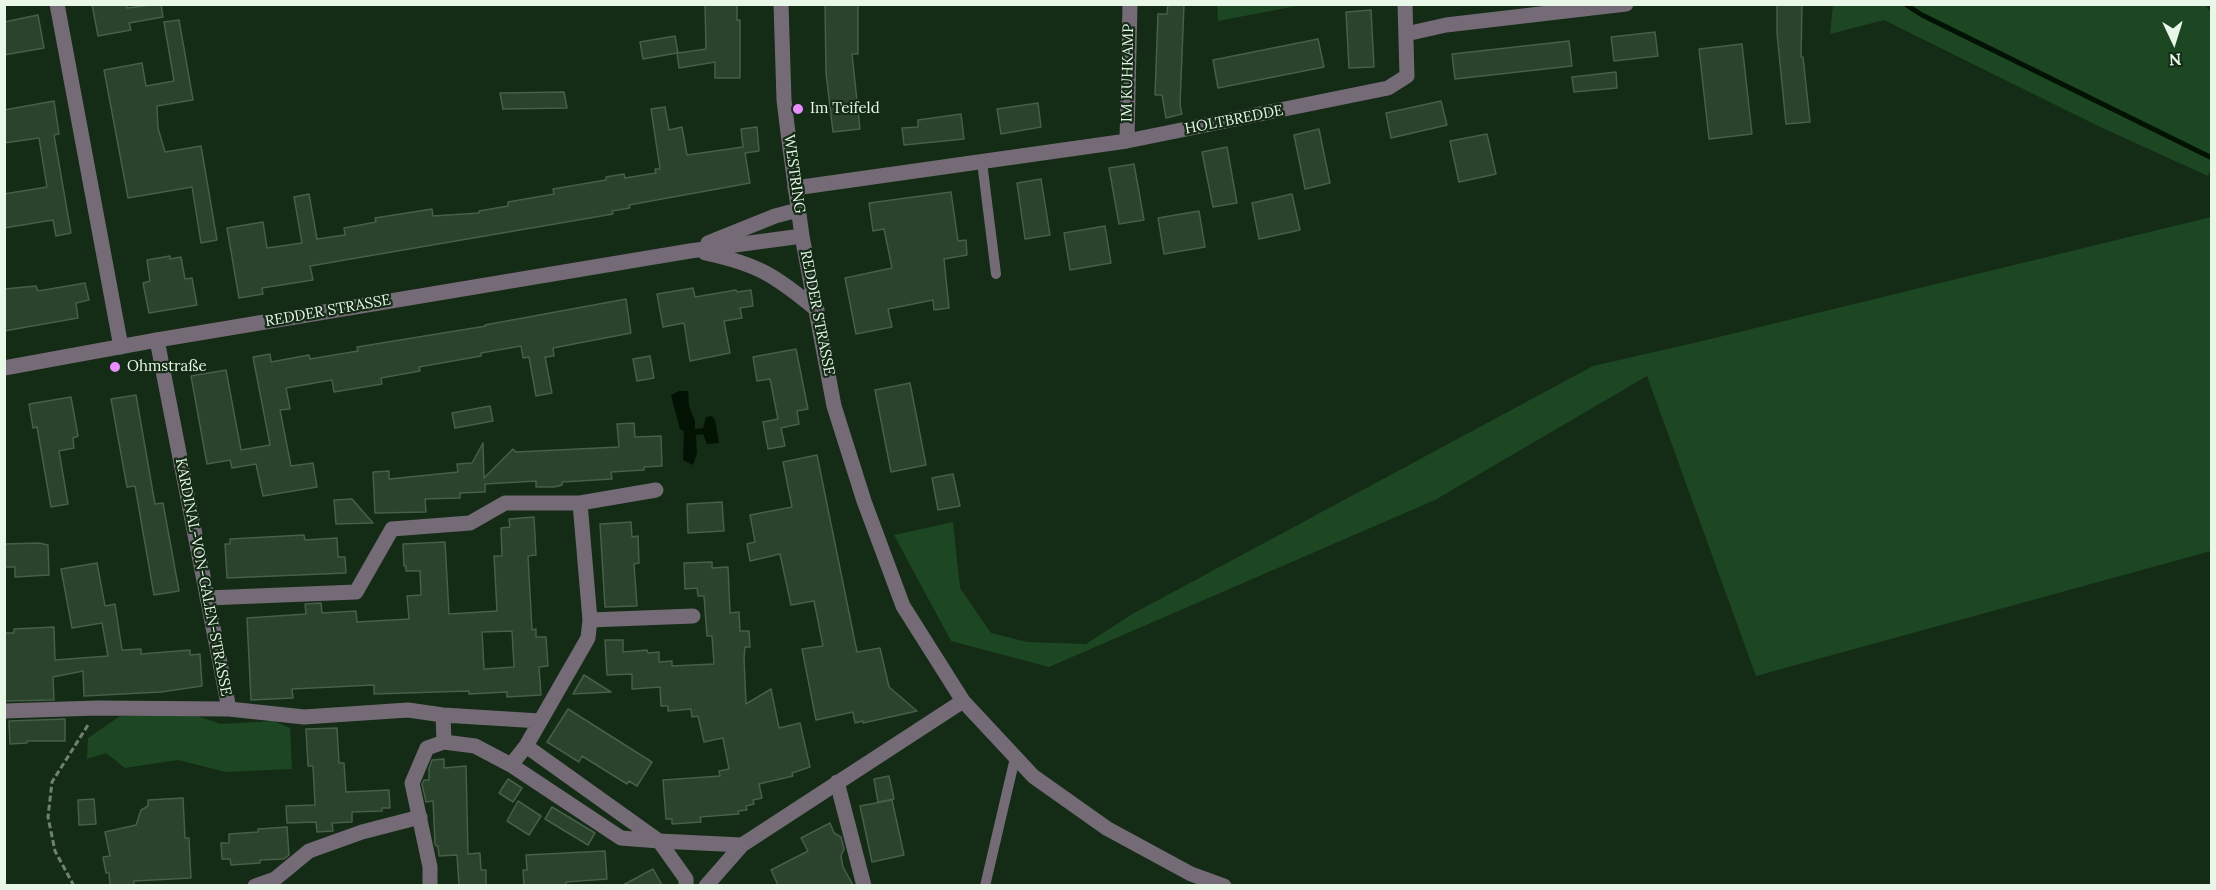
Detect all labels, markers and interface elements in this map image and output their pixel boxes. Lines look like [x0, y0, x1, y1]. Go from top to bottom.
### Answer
north arrow [2144, 12, 2204, 72]
street label: IM KUHKAMP [1118, 24, 1138, 122]
text: N [2168, 50, 2182, 70]
place label: Im Teifeld [810, 100, 880, 118]
marker: Im Teifeld [791, 102, 805, 116]
street label: HOLTBREDDE [1183, 102, 1285, 138]
street label: WESTRING [780, 133, 808, 215]
street label: REDDER STRASSE [796, 249, 838, 377]
street label: REDDER STRASSE [264, 291, 392, 331]
place label: Ohmstraße [127, 358, 207, 376]
marker: Ohmstraße [108, 360, 122, 374]
street label: KARDINAL-VON-GALEN-STRASSE [171, 457, 235, 697]

